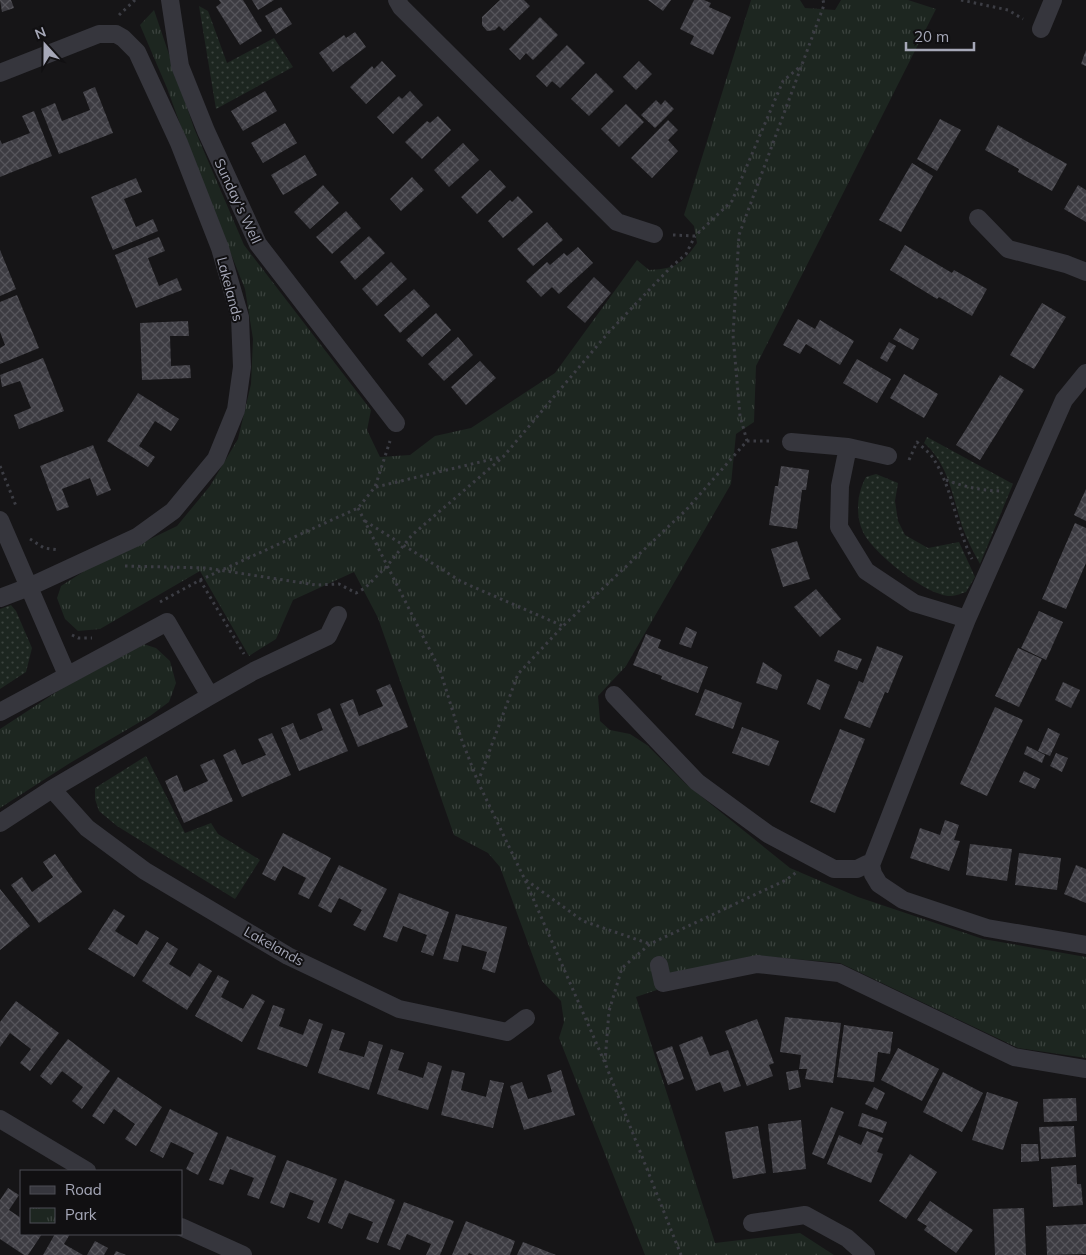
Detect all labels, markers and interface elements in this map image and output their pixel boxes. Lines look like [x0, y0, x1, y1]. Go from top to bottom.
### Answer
north arrow [20, 20, 70, 70]
scale bar [906, 20, 974, 52]
text: N [32, 23, 49, 43]
text: 20 m [914, 27, 949, 46]
street label: Sunday's Well [210, 156, 266, 246]
street label: Lakelands [213, 255, 247, 323]
street label: Lakelands [241, 922, 307, 970]
legend [20, 1170, 182, 1235]
text: Road [65, 1180, 102, 1199]
text: Park [65, 1205, 97, 1224]

